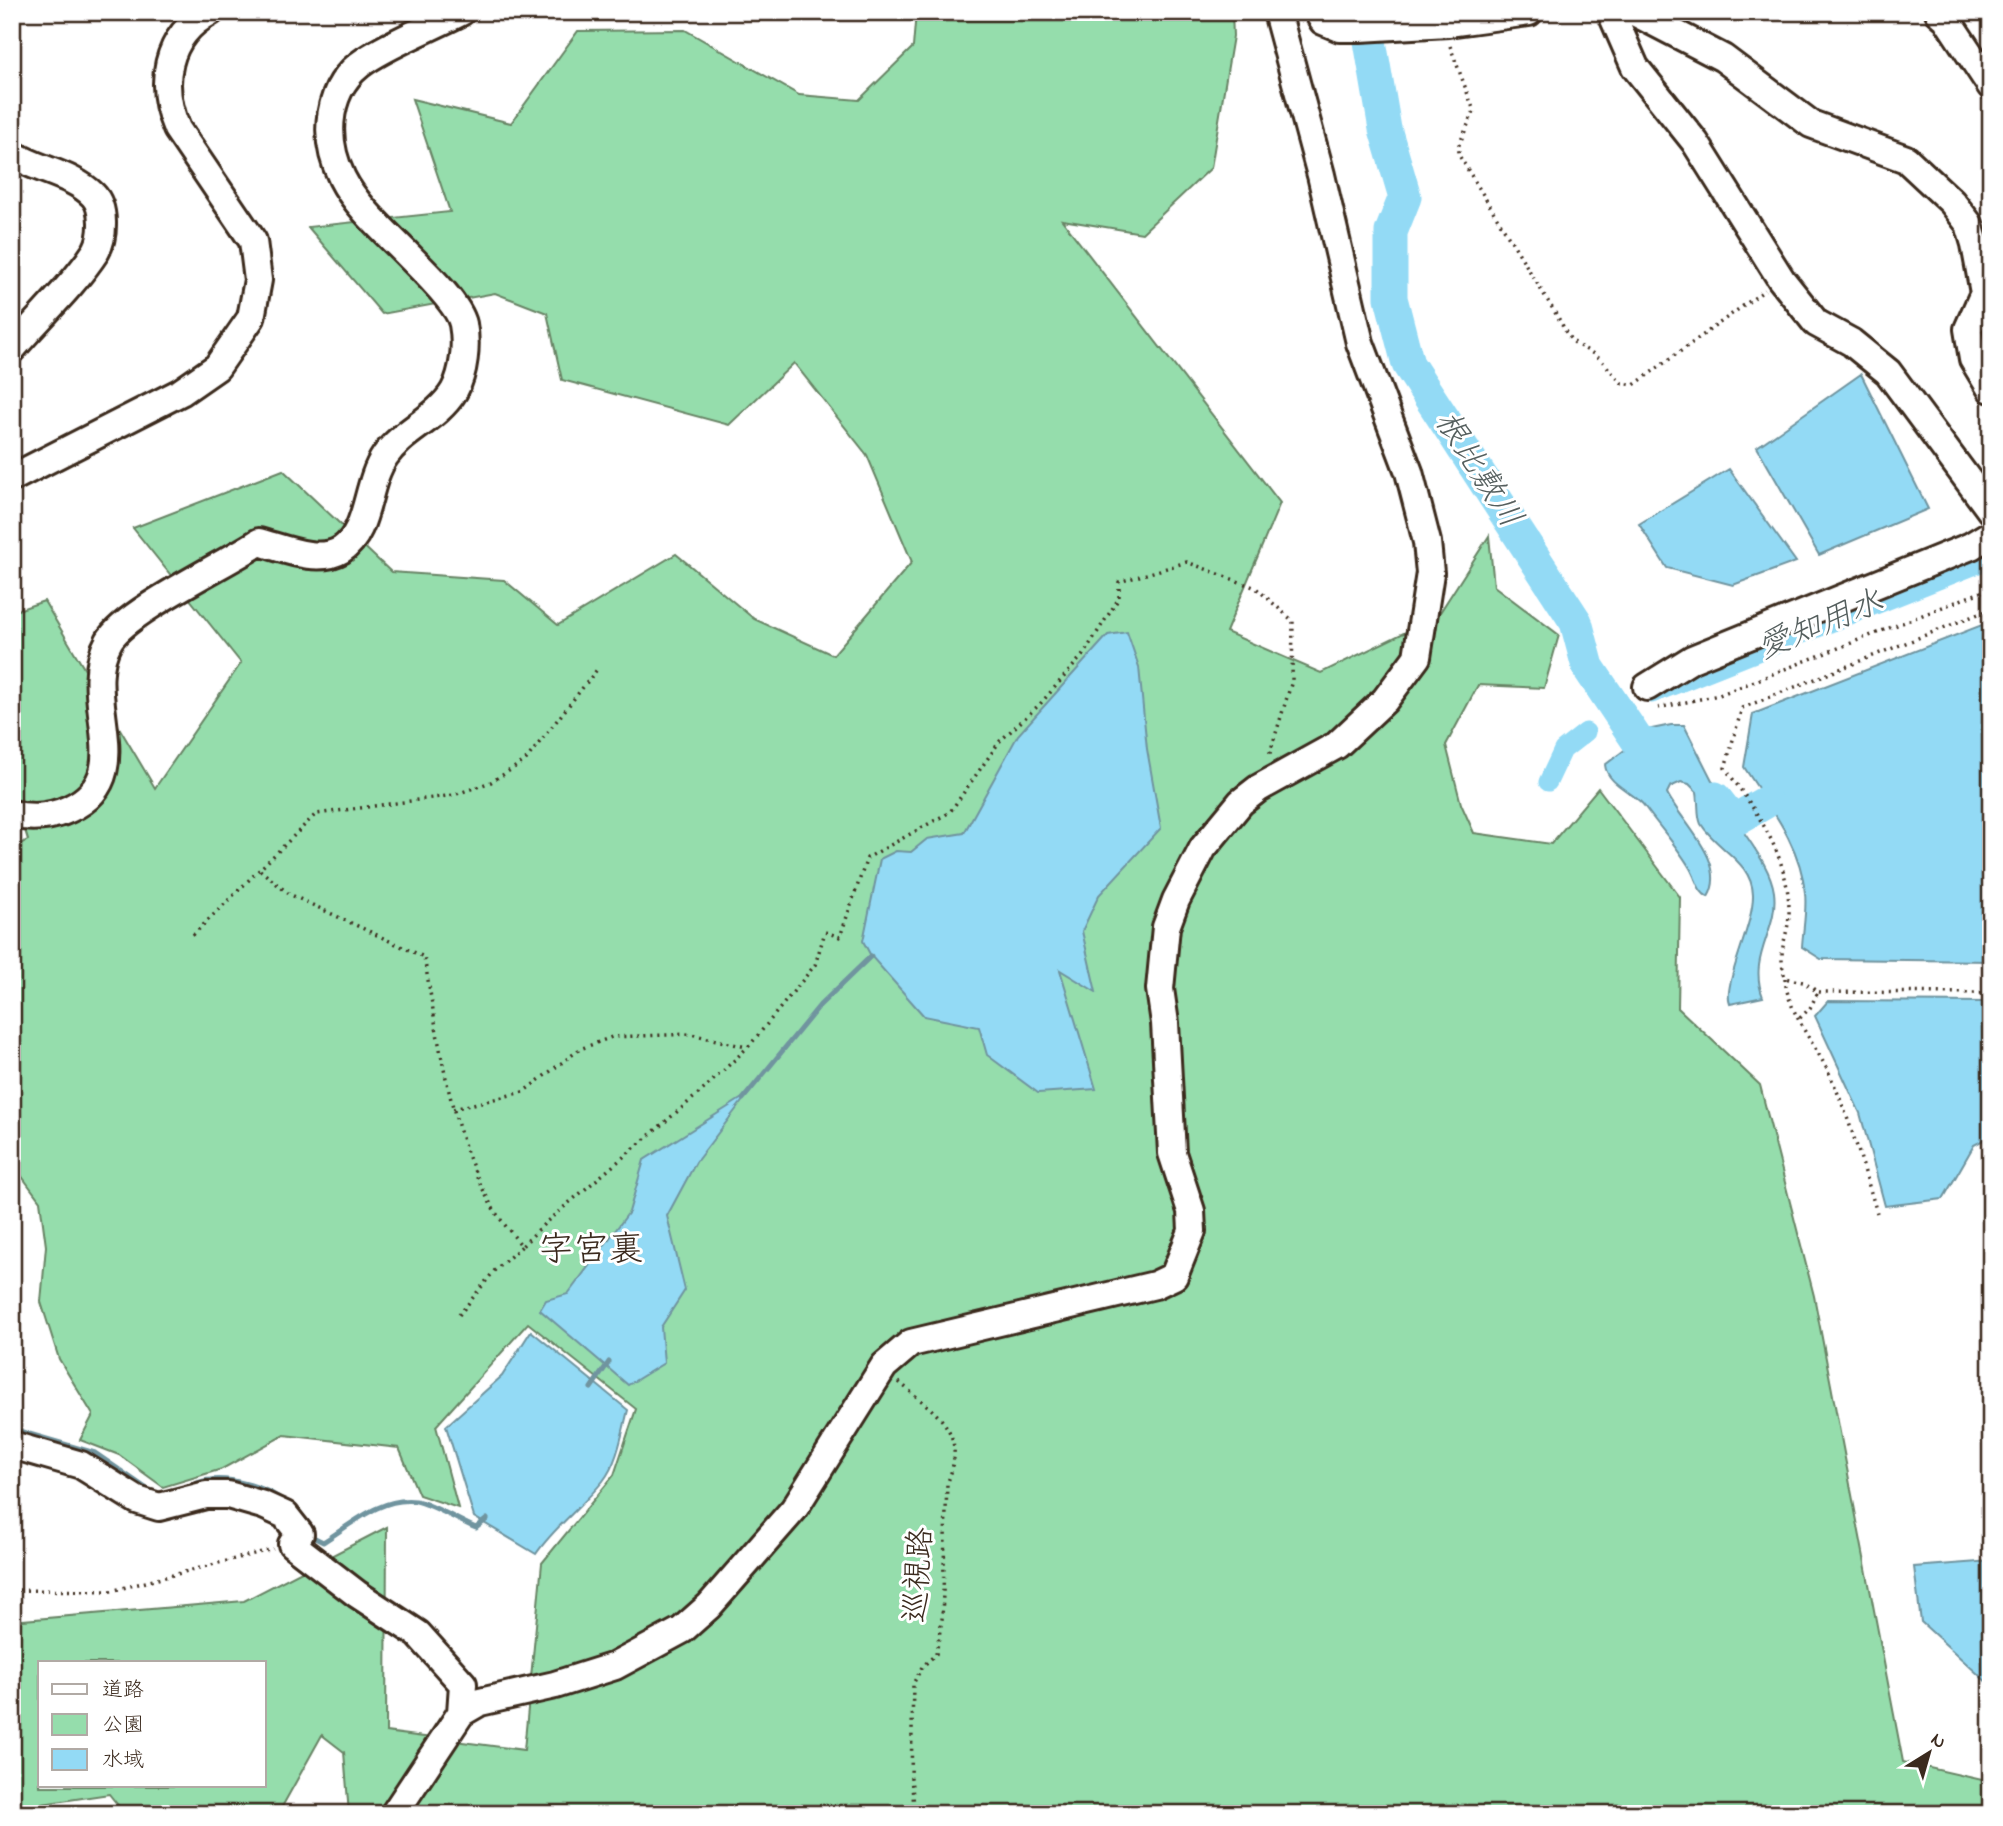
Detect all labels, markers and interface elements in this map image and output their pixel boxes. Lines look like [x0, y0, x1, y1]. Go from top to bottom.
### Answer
water label: 根比敷川 [1421, 402, 1533, 538]
water label: 愛知用水 [1751, 579, 1891, 673]
district label: 字宮裏 [538, 1226, 644, 1277]
street label: 巡視路 [893, 1525, 947, 1625]
legend [38, 1661, 266, 1787]
text: 道路 [102, 1676, 144, 1706]
text: 公園 [102, 1711, 144, 1741]
north arrow [1895, 1717, 1965, 1787]
text: N [1924, 1727, 1951, 1756]
text: 水域 [102, 1746, 144, 1776]

